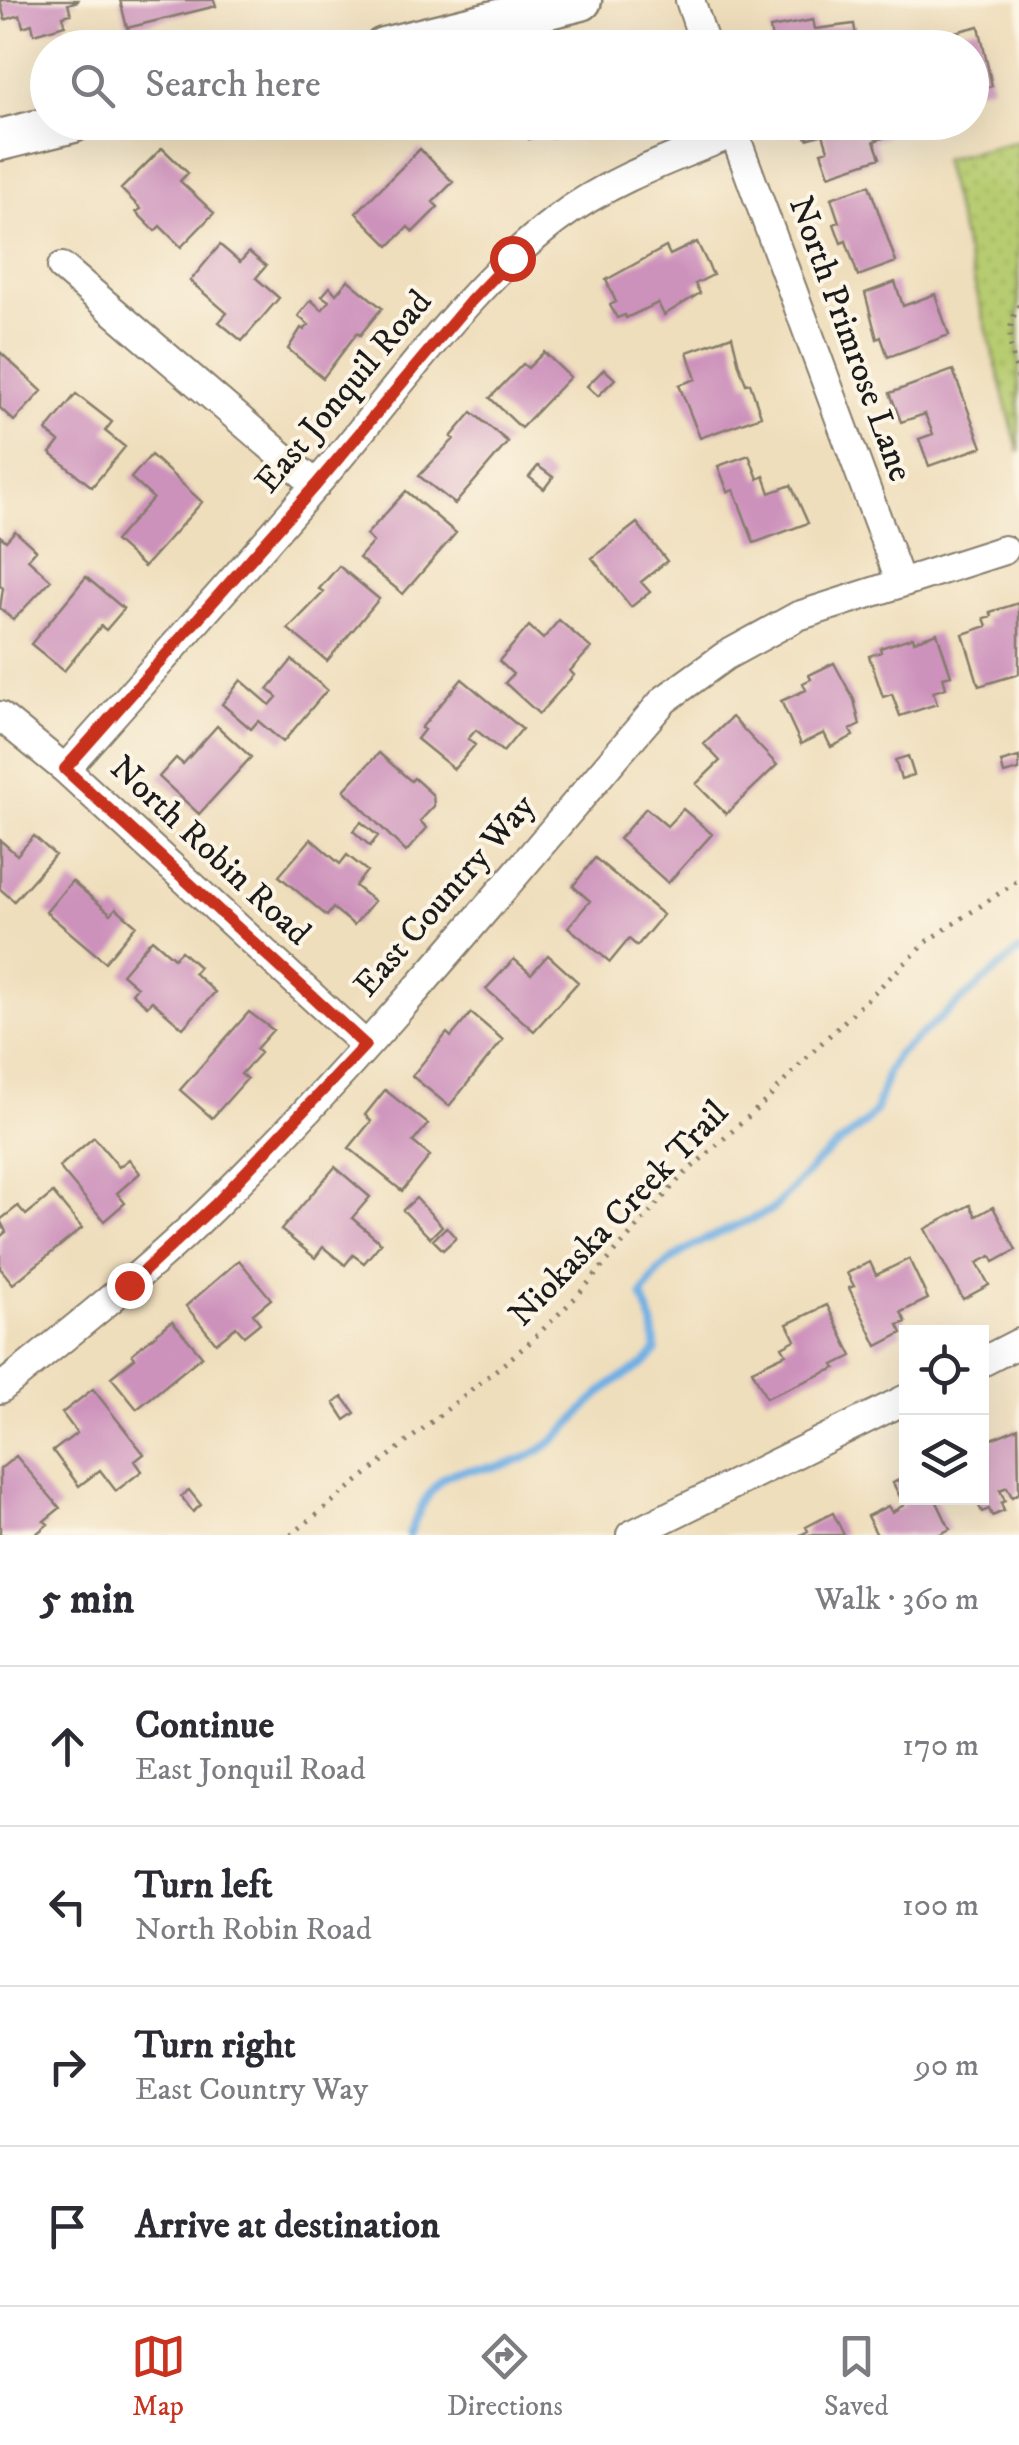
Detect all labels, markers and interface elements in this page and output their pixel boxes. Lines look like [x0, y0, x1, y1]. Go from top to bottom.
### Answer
search box [30, 30, 989, 140]
icon: search [65, 58, 120, 113]
text: Search here [145, 61, 321, 109]
street label: North Primrose Lane [778, 190, 922, 488]
route start [490, 236, 536, 282]
street label: East Jonquil Road [246, 281, 442, 503]
street label: North Robin Road [100, 747, 320, 956]
street label: East Country Way [345, 785, 545, 1007]
street label: Niokaska Creek Trail [500, 1091, 739, 1336]
route end [107, 1263, 153, 1309]
map controls [899, 1325, 989, 1505]
button: locate [899, 1325, 989, 1415]
button: layers [899, 1415, 989, 1505]
text: 5 min [40, 1574, 134, 1626]
text: Walk · 360 m [814, 1580, 979, 1620]
text: Continue [135, 1702, 274, 1750]
icon: ahead [40, 1719, 95, 1774]
text: 170 m [902, 1726, 979, 1766]
text: East Jonquil Road [135, 1750, 366, 1790]
text: Turn left [135, 1862, 273, 1910]
icon: left [40, 1879, 95, 1934]
text: 100 m [902, 1886, 979, 1926]
text: North Robin Road [135, 1910, 372, 1950]
text: Turn right [135, 2022, 296, 2070]
icon: right [40, 2039, 95, 2094]
text: 90 m [915, 2046, 979, 2086]
text: East Country Way [135, 2070, 368, 2110]
icon: arrive [40, 2199, 95, 2254]
text: Arrive at destination [135, 2202, 440, 2250]
tab: Map [131, 2329, 186, 2424]
tab: Directions [447, 2329, 563, 2424]
tab: Saved [824, 2329, 888, 2424]

